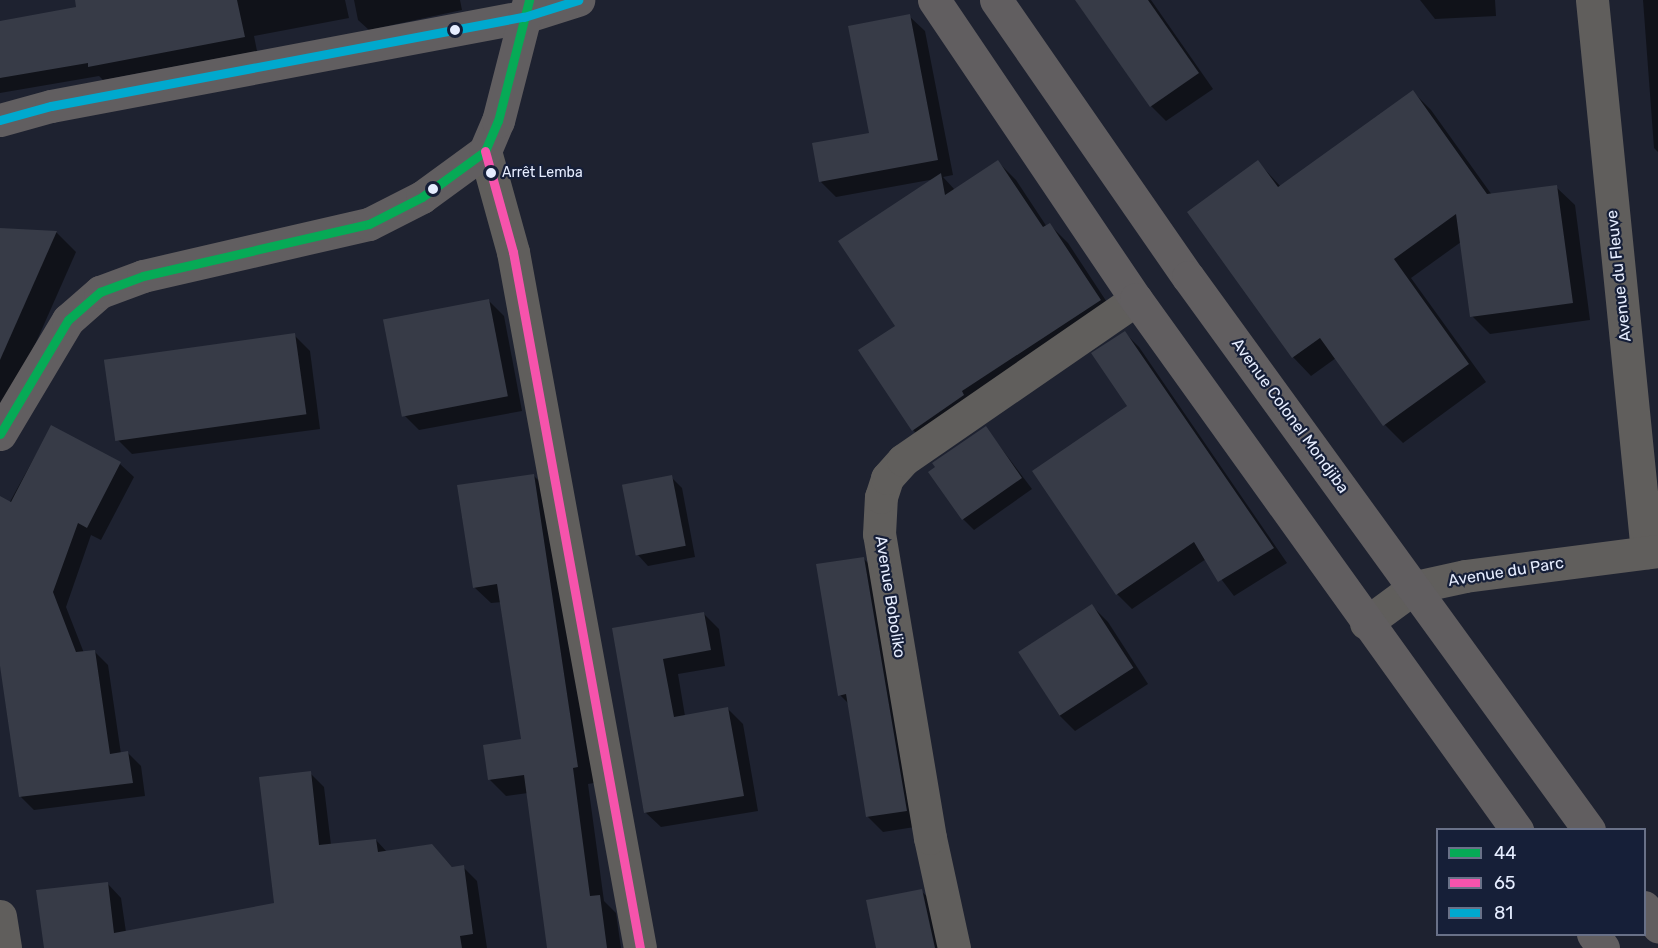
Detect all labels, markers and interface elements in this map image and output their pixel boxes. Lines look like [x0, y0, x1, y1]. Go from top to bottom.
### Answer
unlabelled marker [449, 24, 461, 36]
place label: Arrêt Lemba [502, 165, 583, 181]
marker: Arrêt Lemba [485, 167, 497, 179]
unlabelled marker [427, 183, 439, 195]
street label: Avenue du Fleuve [1603, 209, 1635, 343]
street label: Avenue Colonel Mondjiba [1227, 335, 1353, 497]
street label: Avenue Boboliko [871, 535, 909, 659]
street label: Avenue du Parc [1447, 553, 1565, 591]
legend [1436, 828, 1646, 936]
text: 44 [1494, 842, 1516, 864]
text: 65 [1494, 872, 1516, 894]
text: 81 [1494, 902, 1513, 924]

